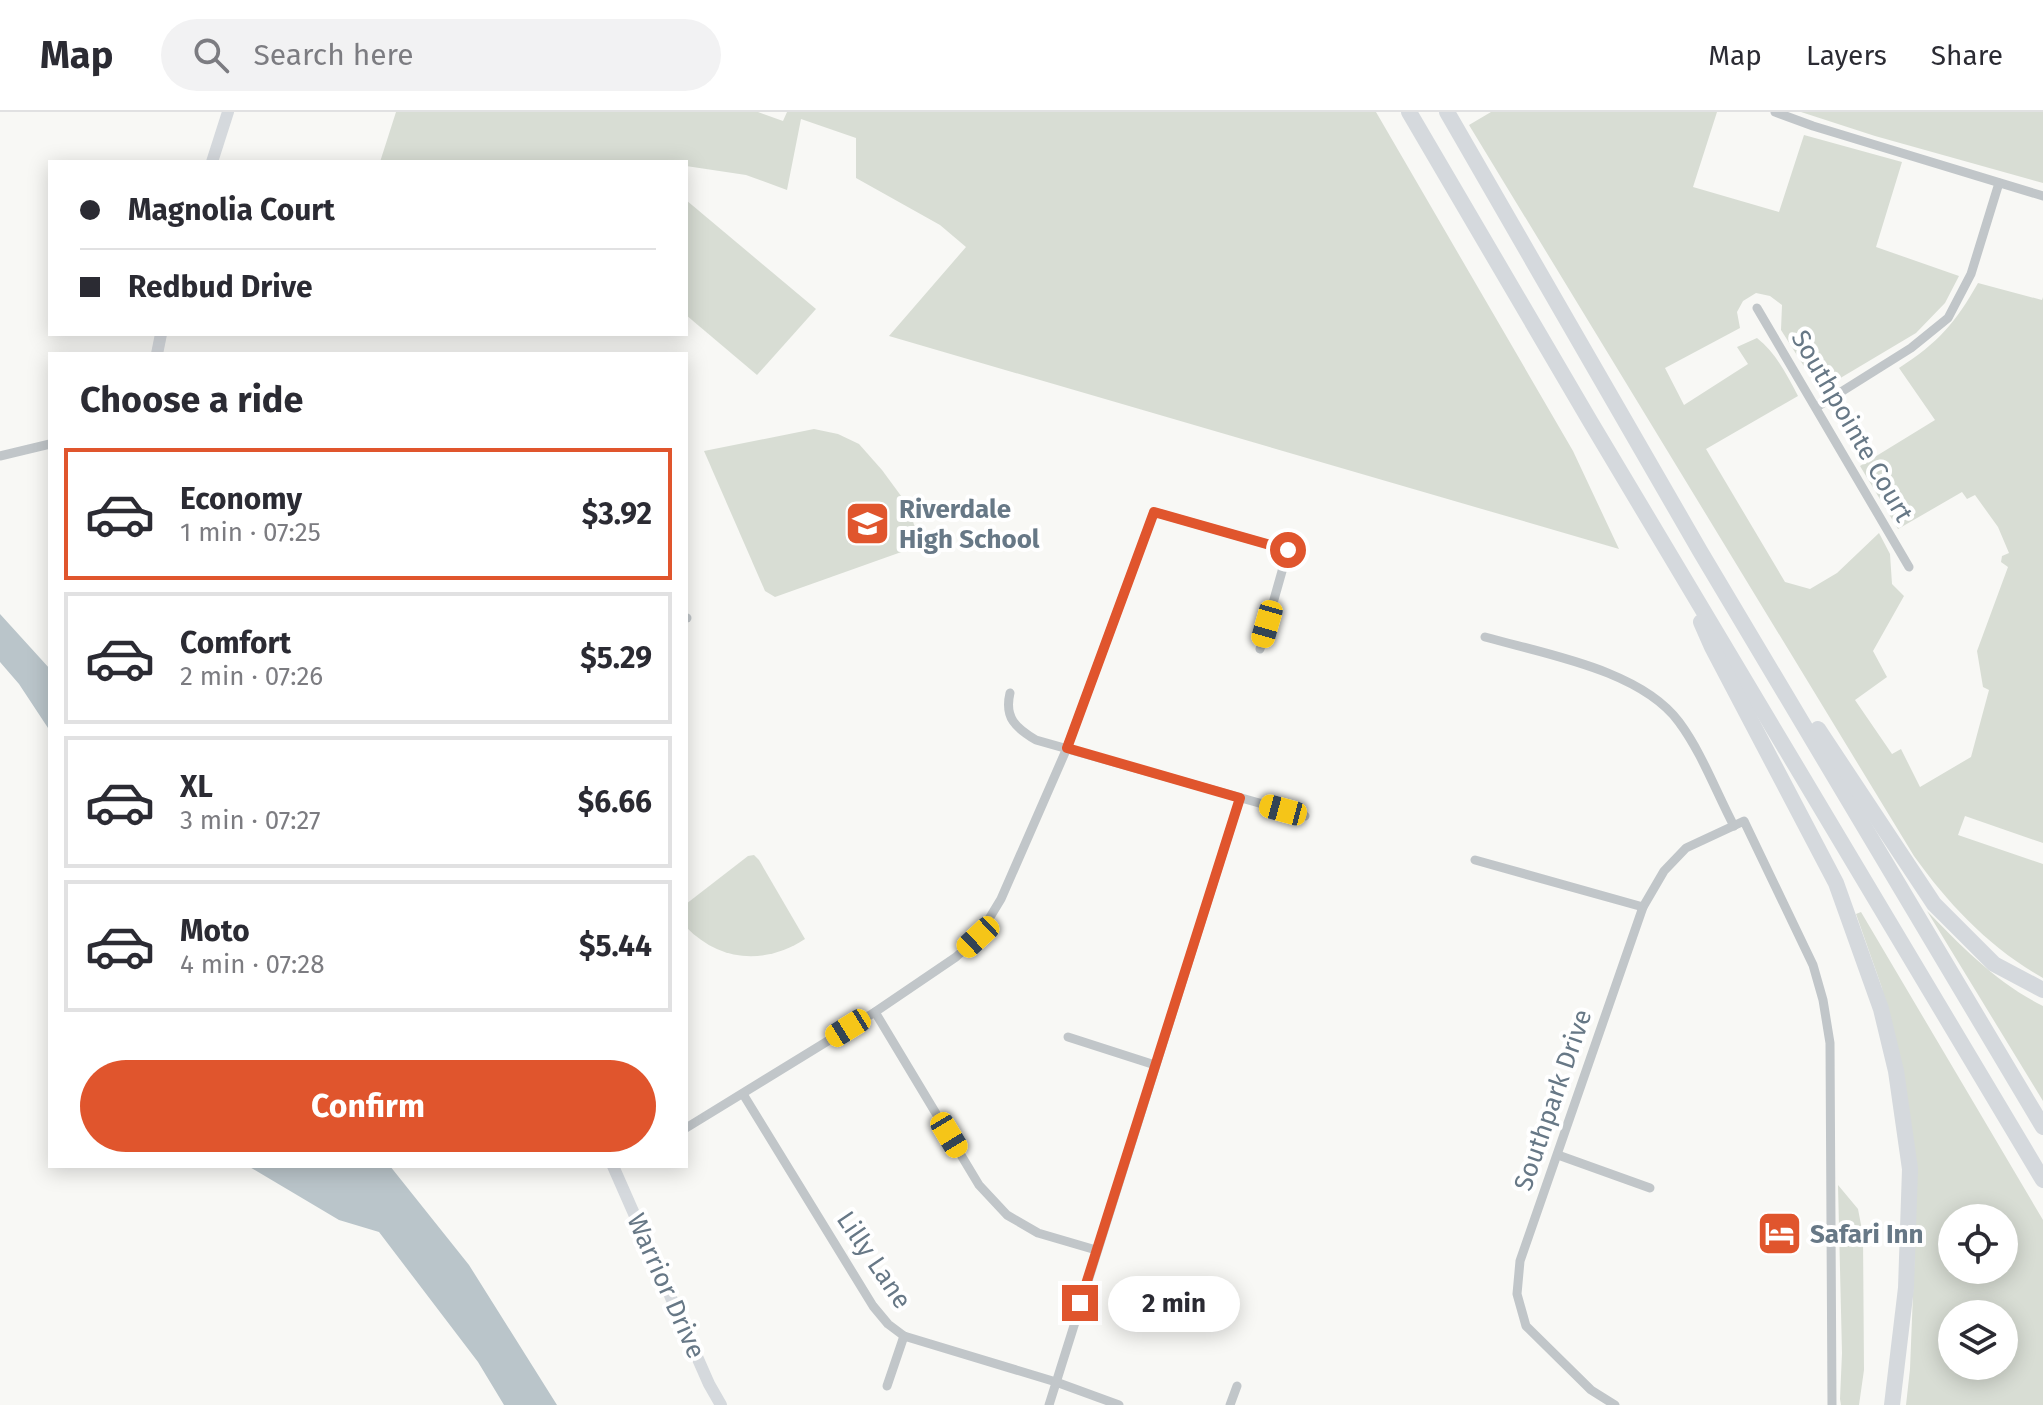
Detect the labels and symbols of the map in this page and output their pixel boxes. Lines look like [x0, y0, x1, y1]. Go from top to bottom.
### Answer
street label: Southpointe Court [1785, 325, 1920, 528]
place label: Riverdale High School [899, 494, 1040, 555]
school or university icon: Riverdale High School [844, 500, 892, 548]
route start [1270, 532, 1306, 568]
car [1249, 598, 1285, 650]
car [1257, 792, 1309, 828]
car [952, 912, 1004, 962]
car [821, 1005, 875, 1051]
street label: Southpark Drive [1507, 1005, 1599, 1195]
car [926, 1108, 972, 1162]
street label: Lilly Lane [830, 1205, 918, 1315]
street label: Warrior Drive [620, 1209, 712, 1363]
hotel icon: Safari Inn [1755, 1210, 1803, 1258]
place label: Safari Inn [1810, 1219, 1924, 1250]
callout: 2 min [1108, 1275, 1240, 1331]
route end [1062, 1285, 1098, 1321]

